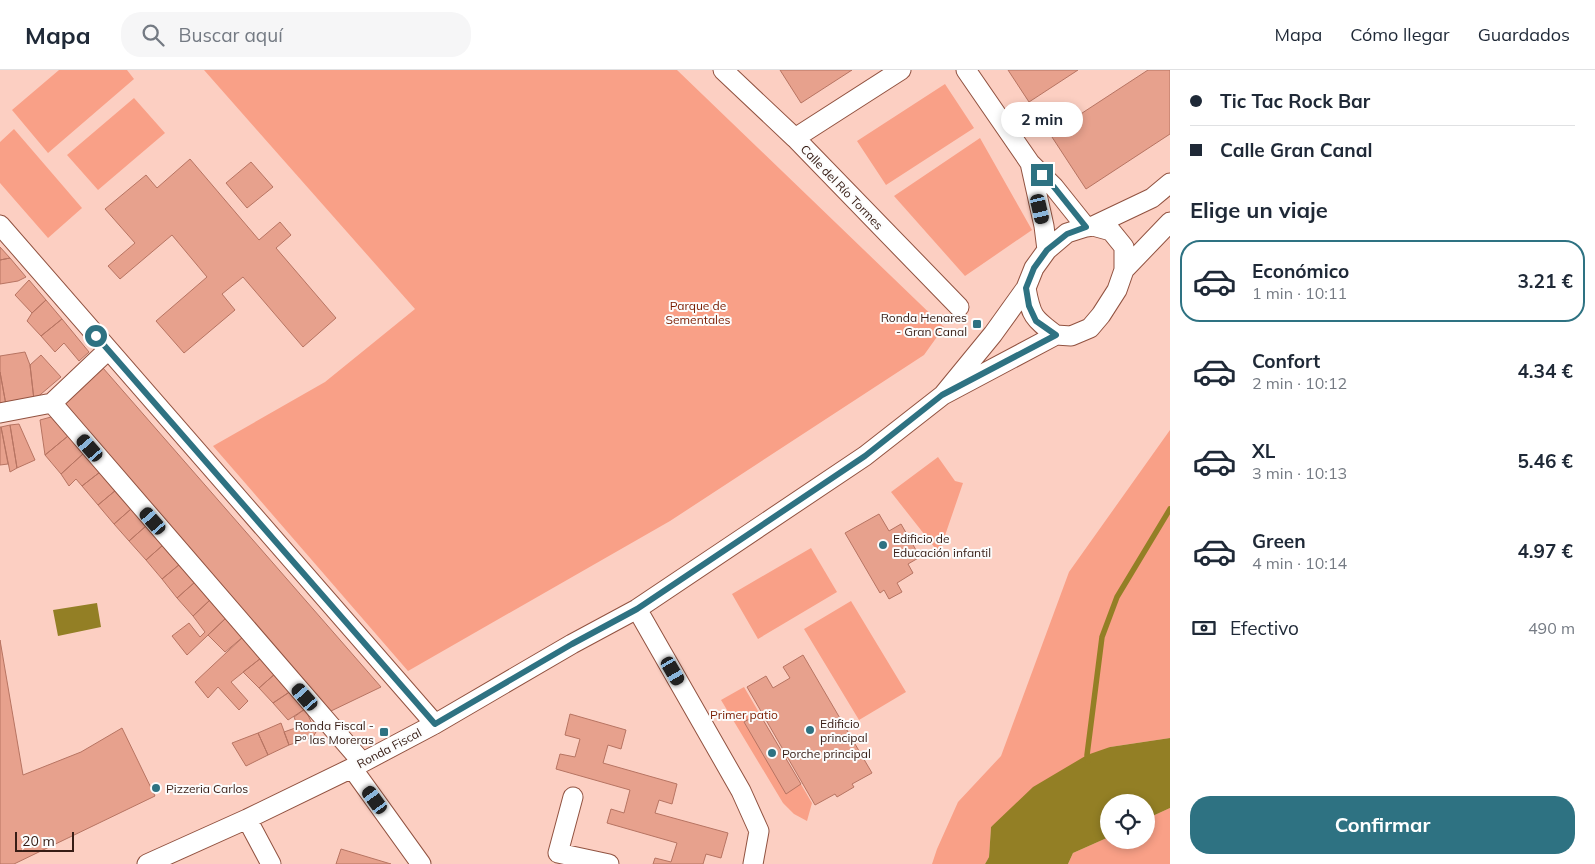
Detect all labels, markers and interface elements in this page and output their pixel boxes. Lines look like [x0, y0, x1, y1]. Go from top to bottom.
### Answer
search box [121, 12, 471, 57]
text: Mapa [25, 20, 91, 50]
icon: search [139, 21, 167, 49]
text: Buscar aquí [179, 23, 283, 47]
text: Mapa [1274, 23, 1322, 46]
text: Cómo llegar [1350, 23, 1450, 46]
text: Guardados [1478, 23, 1570, 46]
text: Tic Tac Rock Bar [1220, 89, 1370, 113]
callout: 2 min [1001, 102, 1083, 138]
text: 2 min [1021, 109, 1063, 129]
text: Calle Gran Canal [1220, 138, 1373, 162]
street label: Calle del Río Tormes [798, 142, 886, 233]
route end [1031, 164, 1053, 186]
car [1029, 193, 1050, 225]
text: Elige un viaje [1190, 196, 1328, 224]
icon: car [1192, 259, 1237, 304]
text: Económico [1252, 259, 1349, 283]
text: 3.21 € [1517, 269, 1573, 293]
text: 1 min · 10:11 [1252, 283, 1347, 303]
park label: Parque de Sementales [666, 298, 730, 327]
place label: Ronda Henares - Gran Canal [881, 310, 967, 339]
marker: Ronda Henares - Gran Canal [971, 318, 983, 330]
route start [85, 325, 107, 347]
icon: car [1192, 349, 1237, 394]
text: Confort [1252, 349, 1320, 373]
text: 4.34 € [1517, 359, 1573, 383]
text: 2 min · 10:12 [1252, 373, 1347, 393]
car [74, 432, 105, 464]
icon: car [1192, 439, 1237, 484]
text: XL [1252, 439, 1275, 463]
text: 5.46 € [1517, 449, 1573, 473]
text: 3 min · 10:13 [1252, 463, 1347, 483]
car [137, 505, 168, 537]
icon: car [1192, 529, 1237, 574]
text: Green [1252, 529, 1306, 553]
place label: Edificio de Educación infantil [893, 531, 991, 560]
marker: Edificio de Educación infantil [877, 539, 889, 551]
text: 4.97 € [1517, 539, 1573, 563]
text: 4 min · 10:14 [1252, 553, 1347, 573]
icon: cash [1190, 614, 1218, 642]
text: Efectivo [1230, 616, 1299, 640]
text: 490 m [1528, 618, 1575, 638]
car [659, 654, 686, 688]
car [289, 681, 320, 713]
park label: Primer patio [710, 707, 778, 722]
place label: Edificio principal [820, 716, 868, 745]
place label: Ronda Fiscal - Pº las Moreras [294, 718, 374, 747]
marker: Edificio principal [804, 724, 816, 736]
street label: Ronda Fiscal [354, 725, 424, 771]
marker: Ronda Fiscal - Pº las Moreras [378, 726, 390, 738]
place label: Porche principal [782, 746, 871, 761]
marker: Porche principal [766, 747, 778, 759]
place label: Pizzeria Carlos [166, 781, 248, 796]
marker: Pizzeria Carlos [150, 782, 162, 794]
car [360, 783, 389, 817]
map controls [1100, 794, 1155, 849]
button: locate [1100, 794, 1155, 849]
button: Confirmar [1190, 796, 1575, 854]
scale bar [15, 829, 74, 852]
text: 20 m [22, 832, 55, 850]

